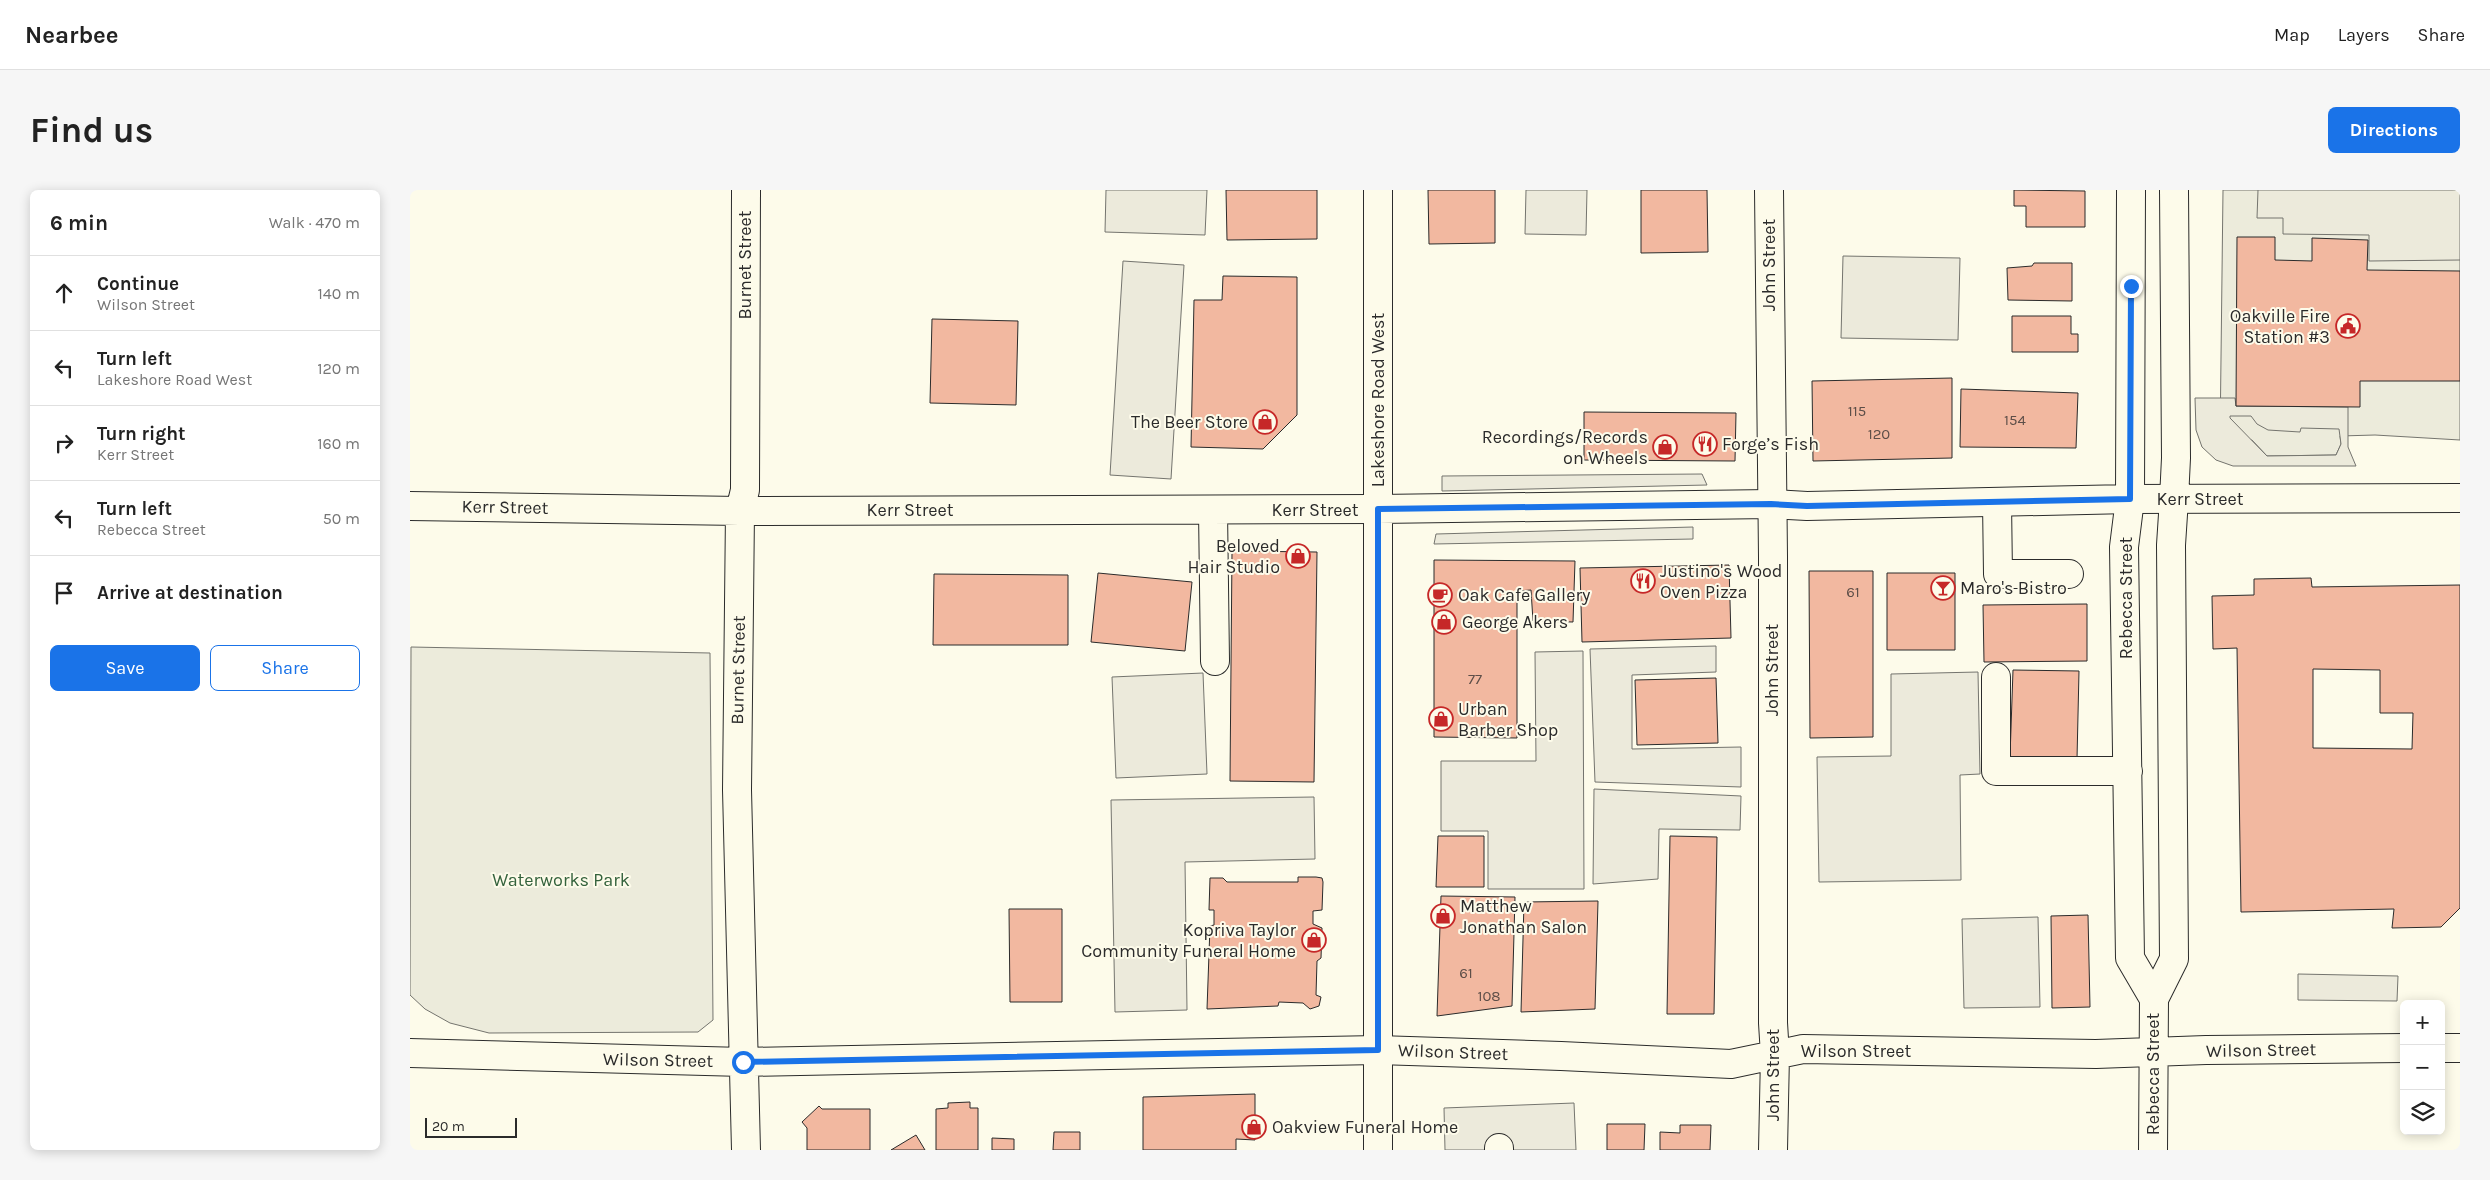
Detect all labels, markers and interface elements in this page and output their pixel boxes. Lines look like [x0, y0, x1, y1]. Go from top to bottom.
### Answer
text: Nearbee [25, 21, 119, 49]
text: Map [2274, 24, 2310, 46]
text: Layers [2338, 24, 2390, 46]
text: Share [2418, 24, 2465, 46]
button: Directions [2328, 107, 2460, 153]
text: Find us [30, 110, 153, 151]
street label: Burnet Street [734, 210, 756, 320]
text: 6 min [50, 211, 108, 235]
text: Walk · 470 m [269, 213, 360, 232]
street label: John Street [1758, 219, 1780, 311]
text: Continue [97, 273, 179, 295]
route end [2120, 275, 2143, 298]
icon: ahead [50, 279, 78, 307]
text: 140 m [318, 284, 360, 303]
text: Wilson Street [97, 295, 195, 314]
place label: Oakville Fire Station #3 [2230, 305, 2330, 348]
street label: Lakeshore Road West [1367, 312, 1389, 487]
public building icon: Oakville Fire Station #3 [2335, 313, 2361, 339]
text: Turn left [97, 348, 172, 370]
icon: left [50, 354, 78, 382]
text: 120 m [317, 359, 360, 378]
text: Lakeshore Road West [97, 370, 252, 389]
house number: 115 [1848, 402, 1866, 420]
shop icon: The Beer Store [1252, 409, 1278, 435]
place label: The Beer Store [1131, 411, 1248, 433]
house number: 154 [2004, 411, 2027, 429]
text: Turn right [97, 423, 186, 445]
house number: 120 [1868, 425, 1890, 443]
place label: Recordings/Records on Wheels [1482, 426, 1648, 469]
icon: right [50, 429, 78, 457]
restaurant icon: Forge’s Fish [1692, 431, 1718, 457]
place label: Forge’s Fish [1722, 433, 1819, 455]
text: 160 m [317, 434, 360, 453]
shop icon: Recordings/Records on Wheels [1652, 434, 1678, 460]
text: Kerr Street [97, 445, 174, 464]
street label: Kerr Street [2157, 488, 2244, 510]
street label: Kerr Street [461, 495, 549, 519]
text: Turn left [97, 498, 172, 520]
street label: Kerr Street [867, 499, 954, 521]
street label: Kerr Street [1272, 499, 1359, 521]
icon: left [50, 504, 78, 532]
text: 50 m [323, 509, 360, 528]
text: Rebecca Street [97, 520, 206, 539]
place label: Beloved Hair Studio [1187, 535, 1280, 578]
street label: Rebecca Street [2115, 537, 2137, 659]
shop icon: Beloved Hair Studio [1285, 543, 1311, 569]
place label: Justino's Wood Oven Pizza [1660, 560, 1782, 603]
restaurant icon: Justino's Wood Oven Pizza [1630, 568, 1656, 594]
bar icon: Maro's Bistro [1930, 575, 1956, 601]
place label: Maro's Bistro [1960, 577, 2067, 599]
icon: arrive [50, 579, 78, 607]
text: Arrive at destination [97, 582, 283, 604]
cafe icon: Oak Cafe Gallery [1427, 582, 1453, 608]
house number: 61 [1846, 583, 1860, 601]
place label: Oak Cafe Gallery [1458, 584, 1591, 606]
shop icon: George Akers [1431, 609, 1457, 635]
place label: George Akers [1462, 611, 1568, 633]
street label: Burnet Street [726, 615, 750, 725]
street label: John Street [1761, 624, 1783, 716]
button: Save [50, 645, 200, 691]
button: Share [210, 645, 360, 691]
house number: 77 [1468, 670, 1482, 688]
place label: Urban Barber Shop [1458, 698, 1558, 741]
shop icon: Urban Barber Shop [1428, 706, 1454, 732]
park label: Waterworks Park [492, 869, 630, 891]
place label: Matthew Jonathan Salon [1460, 895, 1587, 938]
shop icon: Matthew Jonathan Salon [1430, 903, 1456, 929]
place label: Kopriva Taylor Community Funeral Home [1081, 919, 1296, 962]
shop icon: Kopriva Taylor Community Funeral Home [1301, 927, 1327, 953]
house number: 61 [1459, 964, 1473, 982]
house number: 108 [1477, 987, 1501, 1005]
map controls [2400, 1000, 2445, 1135]
button: + [2400, 1000, 2445, 1045]
street label: Rebecca Street [2142, 1013, 2164, 1135]
street label: John Street [1762, 1029, 1784, 1121]
street label: Wilson Street [2206, 1038, 2317, 1062]
street label: Wilson Street [1397, 1039, 1509, 1065]
street label: Wilson Street [1801, 1040, 1911, 1062]
button: − [2400, 1045, 2445, 1090]
street label: Wilson Street [603, 1048, 714, 1072]
route start [732, 1051, 755, 1074]
button: layers [2400, 1090, 2445, 1135]
shop icon: Oakview Funeral Home [1241, 1114, 1267, 1140]
scale bar [425, 1115, 518, 1138]
place label: Oakview Funeral Home [1272, 1116, 1458, 1138]
text: 20 m [432, 1118, 465, 1135]

